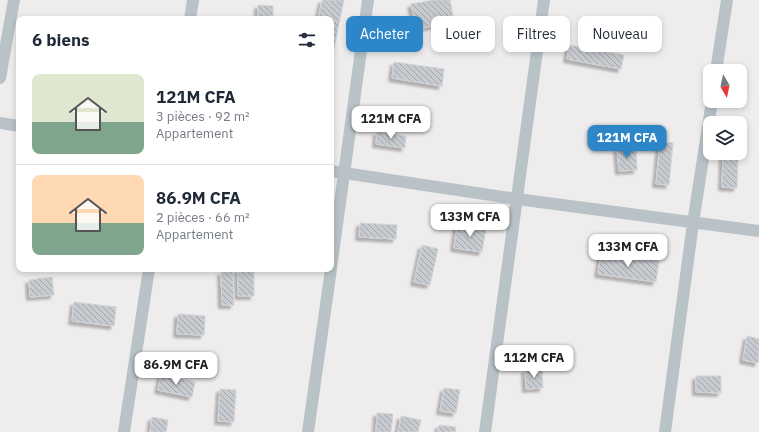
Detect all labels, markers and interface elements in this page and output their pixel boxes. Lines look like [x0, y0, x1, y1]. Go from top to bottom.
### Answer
chip: Acheter [346, 16, 423, 52]
chip: Louer [431, 16, 495, 52]
chip: Filtres [503, 16, 570, 52]
chip: Nouveau [578, 16, 662, 52]
text: 6 biens [32, 29, 90, 51]
icon: filters [296, 29, 318, 51]
north arrow [703, 64, 747, 108]
map controls [703, 64, 747, 160]
text: 121M CFA [156, 86, 236, 108]
icon: home [64, 90, 112, 138]
pin: 121M CFA [350, 106, 432, 140]
text: 3 pièces · 92 m² [156, 108, 250, 125]
text: 121M CFA [361, 110, 421, 127]
button: layers [703, 116, 747, 160]
text: Appartement [156, 125, 233, 142]
pin: 121M CFA [586, 125, 668, 159]
text: 121M CFA [597, 129, 657, 146]
text: 86.9M CFA [156, 187, 241, 209]
icon: home [64, 191, 112, 239]
pin: 133M CFA [429, 204, 511, 238]
text: 133M CFA [440, 208, 500, 225]
text: 2 pièces · 66 m² [156, 209, 250, 226]
text: Appartement [156, 226, 233, 243]
pin: 133M CFA [587, 234, 669, 268]
text: 133M CFA [598, 238, 658, 255]
pin: 112M CFA [493, 345, 575, 379]
text: 112M CFA [504, 349, 564, 366]
pin: 86.9M CFA [130, 352, 222, 386]
text: 86.9M CFA [144, 356, 209, 373]

